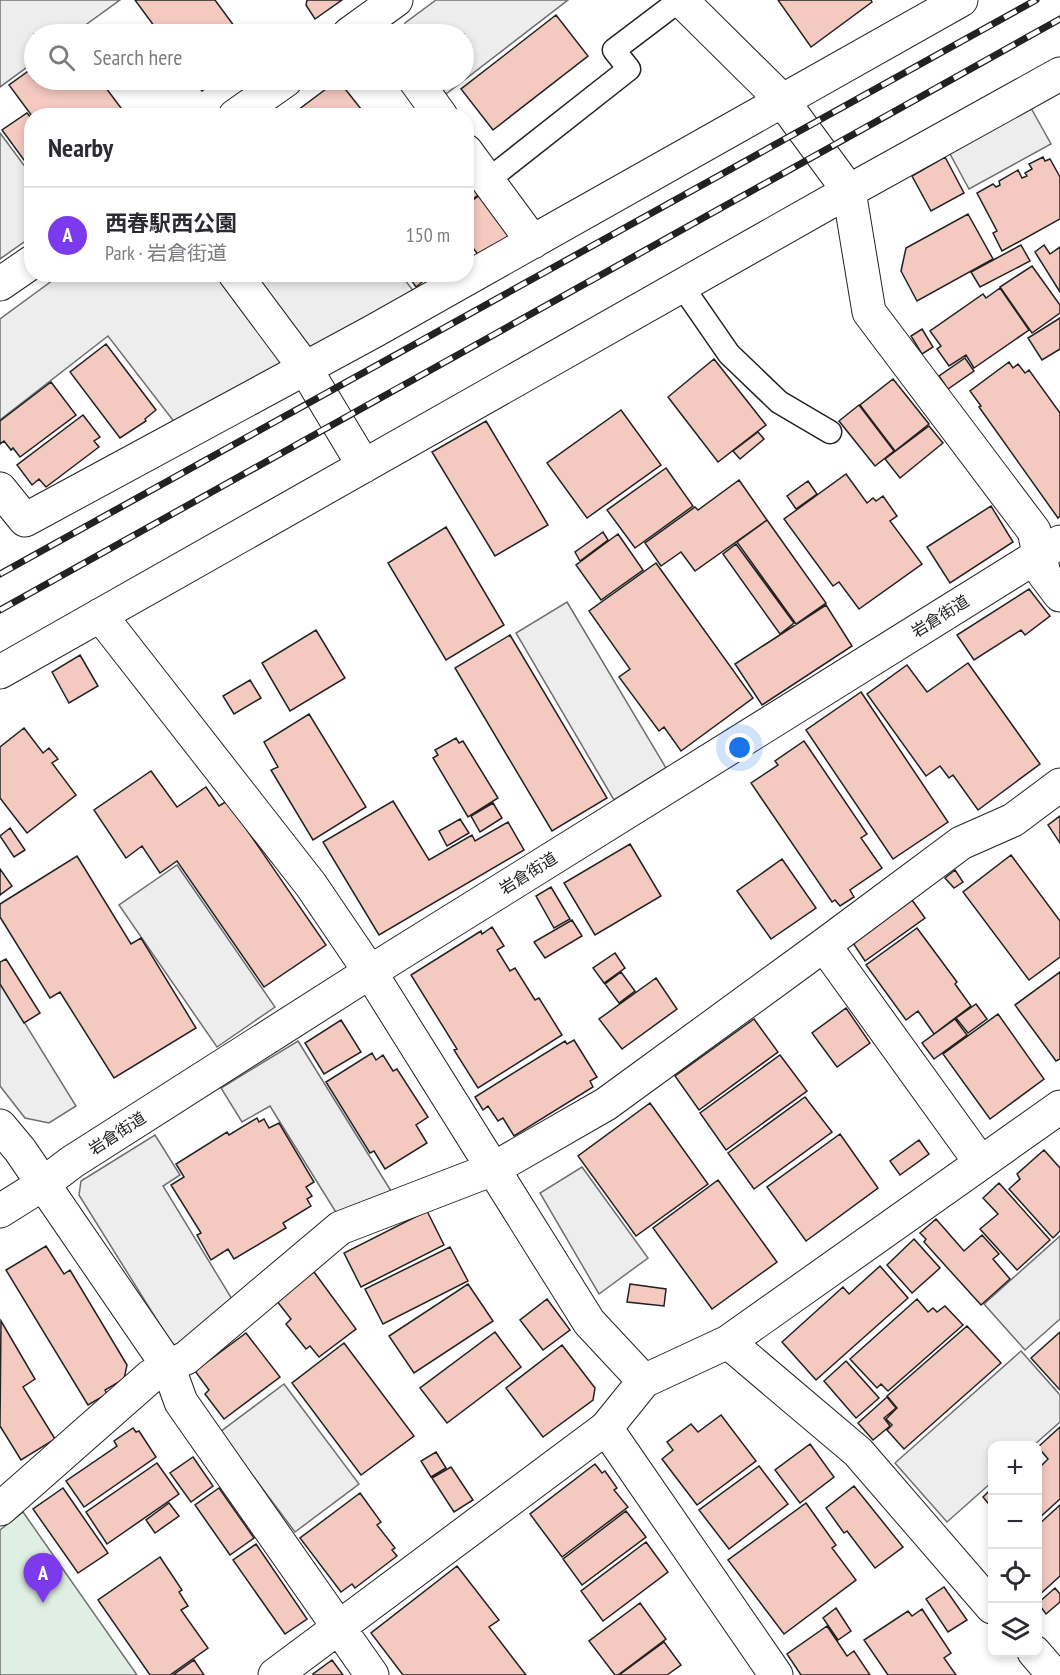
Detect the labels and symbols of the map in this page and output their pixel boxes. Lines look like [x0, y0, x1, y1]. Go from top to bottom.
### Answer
street label: 岩倉街道 [908, 591, 972, 641]
your location [725, 733, 754, 762]
street label: 岩倉街道 [496, 848, 560, 898]
street label: 岩倉街道 [85, 1107, 149, 1159]
pin: A [24, 1554, 63, 1603]

